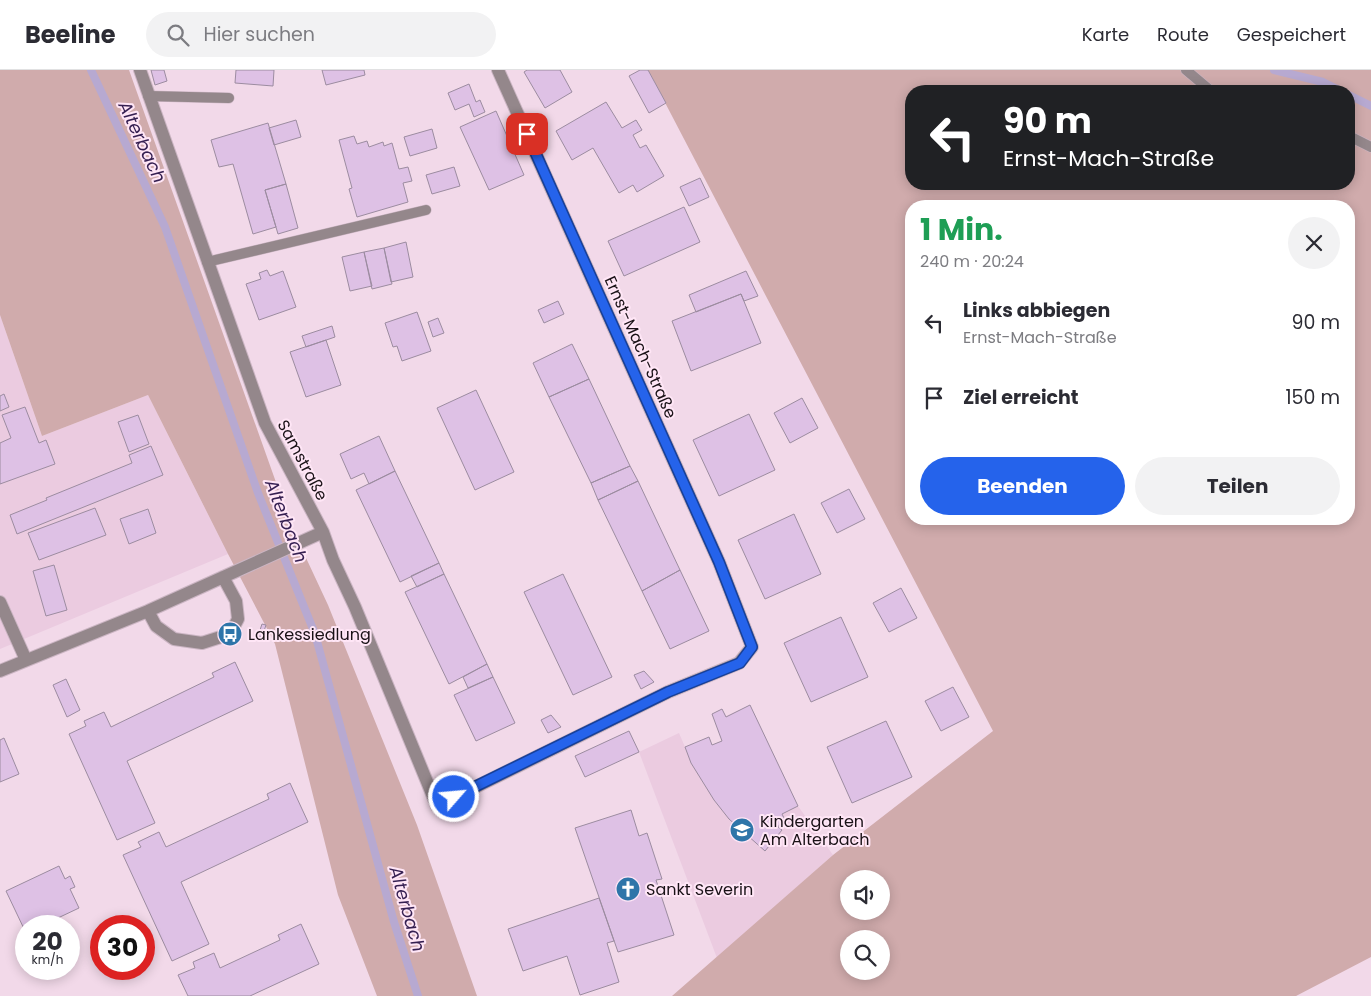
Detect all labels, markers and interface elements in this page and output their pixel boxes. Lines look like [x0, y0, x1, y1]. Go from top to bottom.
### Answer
search box [146, 12, 496, 57]
text: Beeline [25, 18, 116, 51]
icon: search [164, 21, 192, 49]
text: Hier suchen [204, 21, 315, 48]
text: Karte [1082, 22, 1129, 47]
text: Route [1157, 22, 1209, 47]
text: Gespeichert [1237, 22, 1346, 47]
water label: Alterbach [112, 96, 172, 187]
text: 90 m [1003, 96, 1092, 145]
icon: left [920, 105, 985, 170]
pin [506, 113, 548, 155]
icon: arrive [513, 120, 541, 148]
text: Ernst-Mach-Straße [1003, 143, 1214, 174]
text: 1 Min. [920, 208, 1003, 251]
button: close [1288, 217, 1340, 269]
text: 240 m · 20:24 [920, 250, 1024, 273]
street label: Ernst-Mach-Straße [599, 272, 682, 422]
text: Links abbiegen [963, 297, 1110, 324]
icon: left [920, 309, 948, 337]
text: 90 m [1291, 309, 1340, 336]
text: Ernst-Mach-Straße [963, 326, 1117, 349]
icon: arrive [920, 384, 948, 412]
text: Ziel erreicht [963, 384, 1079, 411]
text: 150 m [1285, 384, 1340, 411]
street label: Samstraße [272, 416, 334, 505]
button: Beenden [920, 457, 1125, 515]
button: Teilen [1135, 457, 1340, 515]
water label: Alterbach [259, 474, 314, 566]
bus stop icon: Lankessiedlung [217, 621, 243, 647]
place label: Lankessiedlung [248, 623, 371, 646]
position arrow [427, 770, 479, 822]
place label: Kindergarten Am Alterbach [760, 810, 870, 851]
school or university icon: Kindergarten Am Alterbach [729, 817, 755, 843]
water label: Alterbach [383, 862, 432, 954]
map controls [840, 870, 890, 980]
button: sound [840, 870, 890, 920]
church icon: Sankt Severin [615, 876, 641, 902]
place label: Sankt Severin [646, 878, 753, 901]
speed limit sign: 30 [90, 915, 155, 980]
text: 20 [32, 924, 63, 959]
button: search [840, 930, 890, 980]
text: km/h [32, 951, 63, 968]

